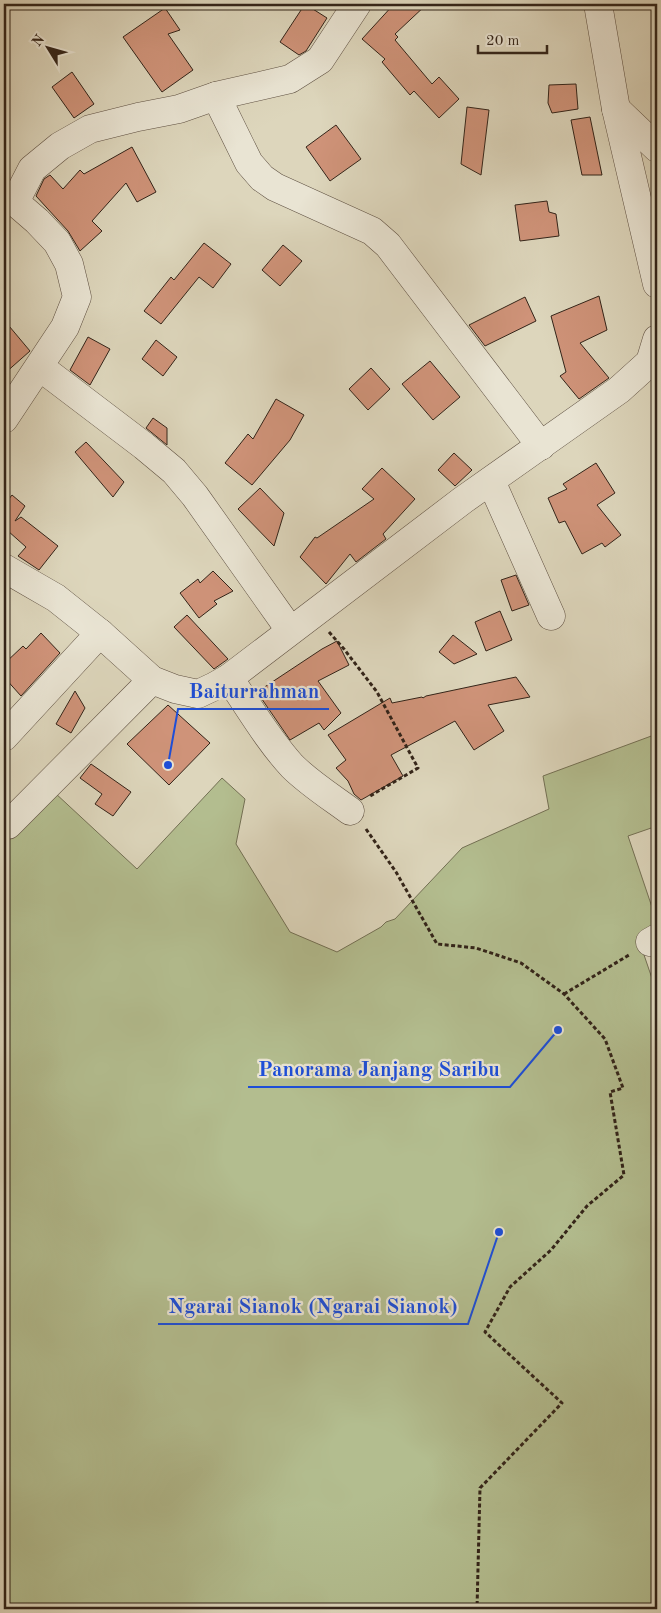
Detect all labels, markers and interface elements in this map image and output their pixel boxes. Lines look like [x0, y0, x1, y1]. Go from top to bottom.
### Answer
north arrow [22, 22, 72, 72]
scale bar [478, 22, 547, 54]
text: N [30, 32, 47, 49]
text: 20 m [486, 34, 520, 49]
callout: Baiturrahman [178, 673, 329, 709]
text: Baiturrahman [189, 682, 319, 703]
callout: Panorama Janjang Saribu [248, 1051, 510, 1087]
text: Panorama Janjang Saribu [258, 1060, 500, 1081]
callout: Ngarai Sianok (Ngarai Sianok) [158, 1288, 468, 1324]
text: Ngarai Sianok (Ngarai Sianok) [168, 1297, 458, 1318]

